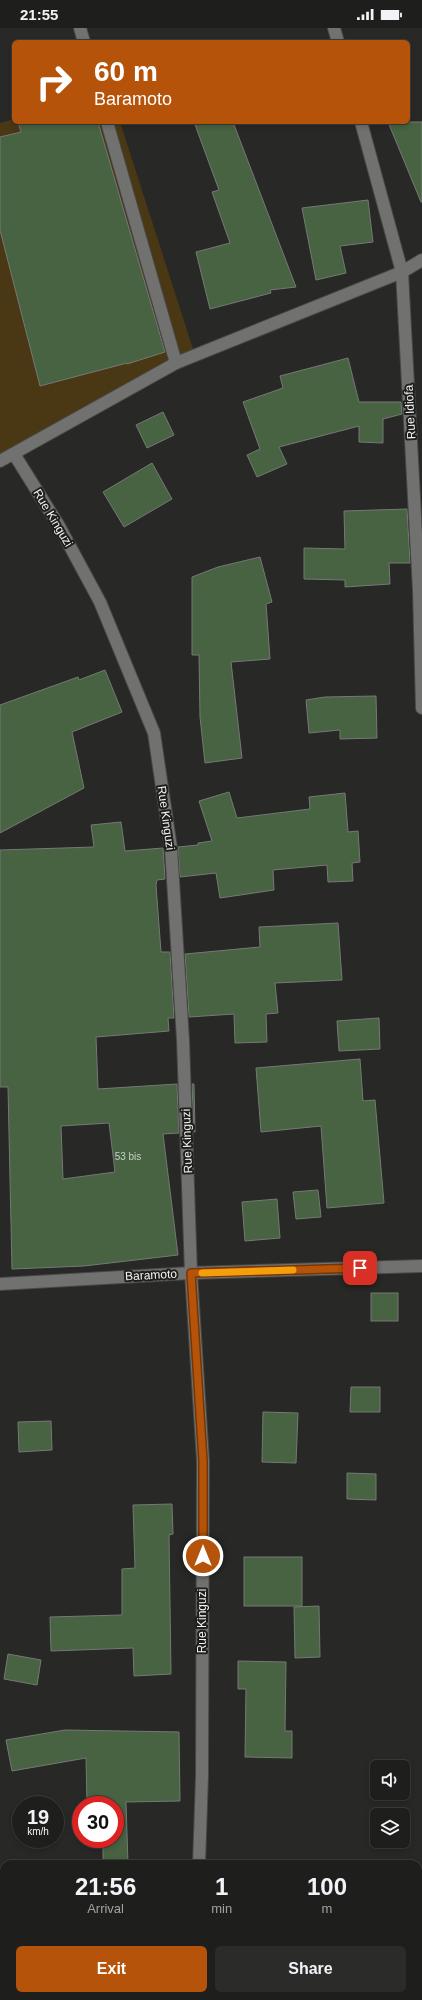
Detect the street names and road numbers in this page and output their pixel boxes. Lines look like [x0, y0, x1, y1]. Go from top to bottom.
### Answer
street label: Rue Idiofa [402, 384, 418, 440]
street label: Rue Kinguzi [30, 487, 76, 549]
street label: Rue Kinguzi [155, 785, 177, 851]
street label: Rue Kinguzi [179, 1108, 195, 1174]
street label: Baramoto [125, 1267, 178, 1283]
street label: Rue Kinguzi [195, 1589, 209, 1653]

